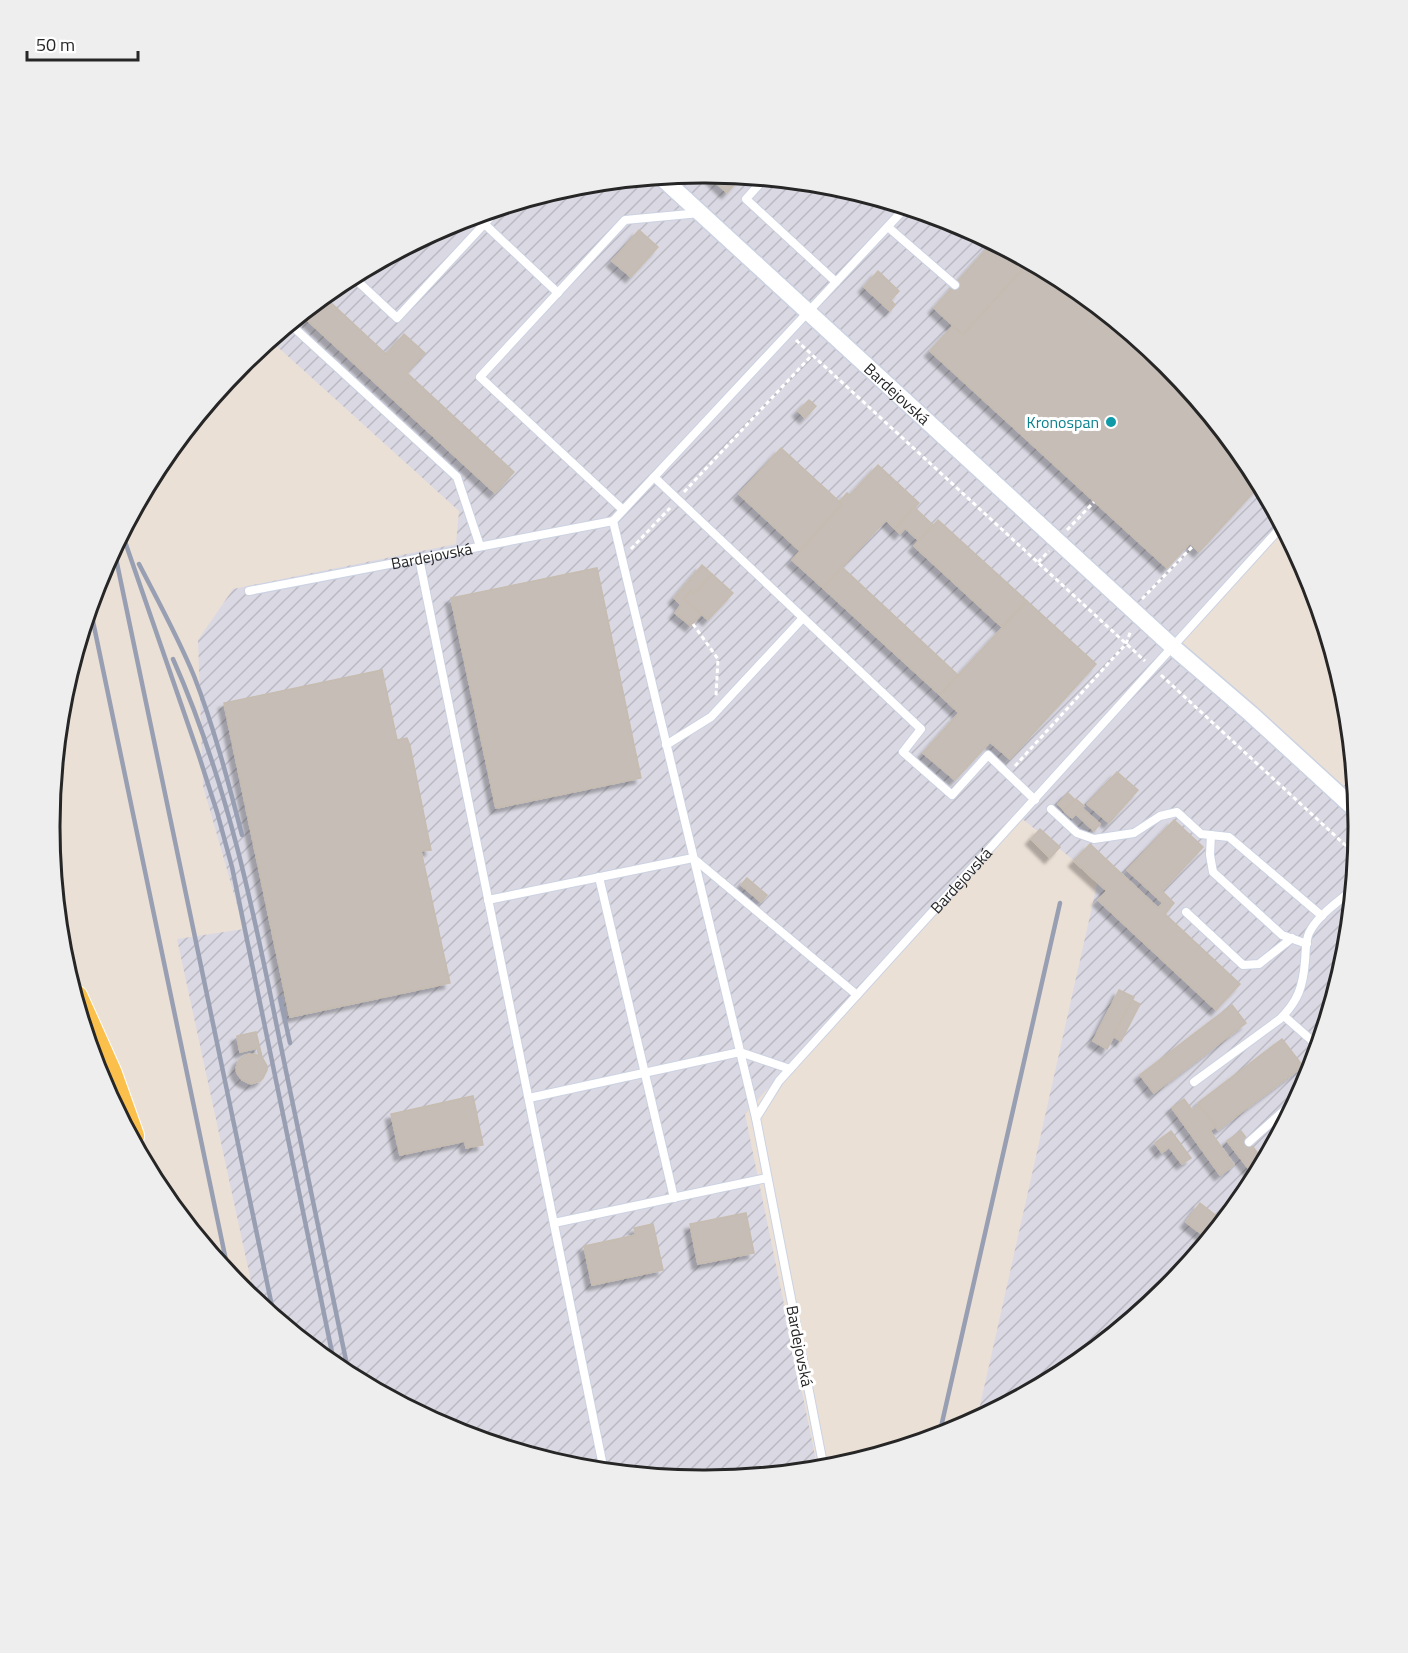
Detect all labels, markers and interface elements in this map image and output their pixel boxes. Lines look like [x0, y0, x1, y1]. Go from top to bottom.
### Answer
scale bar [27, 24, 138, 62]
text: 50 m [36, 31, 75, 58]
street label: Bardejovská [859, 357, 936, 430]
place label: Kronospan [1027, 410, 1099, 434]
marker: Kronospan [1104, 415, 1118, 429]
street label: Bardejovská [389, 536, 474, 575]
street label: Bardejovská [924, 842, 997, 919]
street label: Bardejovská [780, 1303, 820, 1389]

